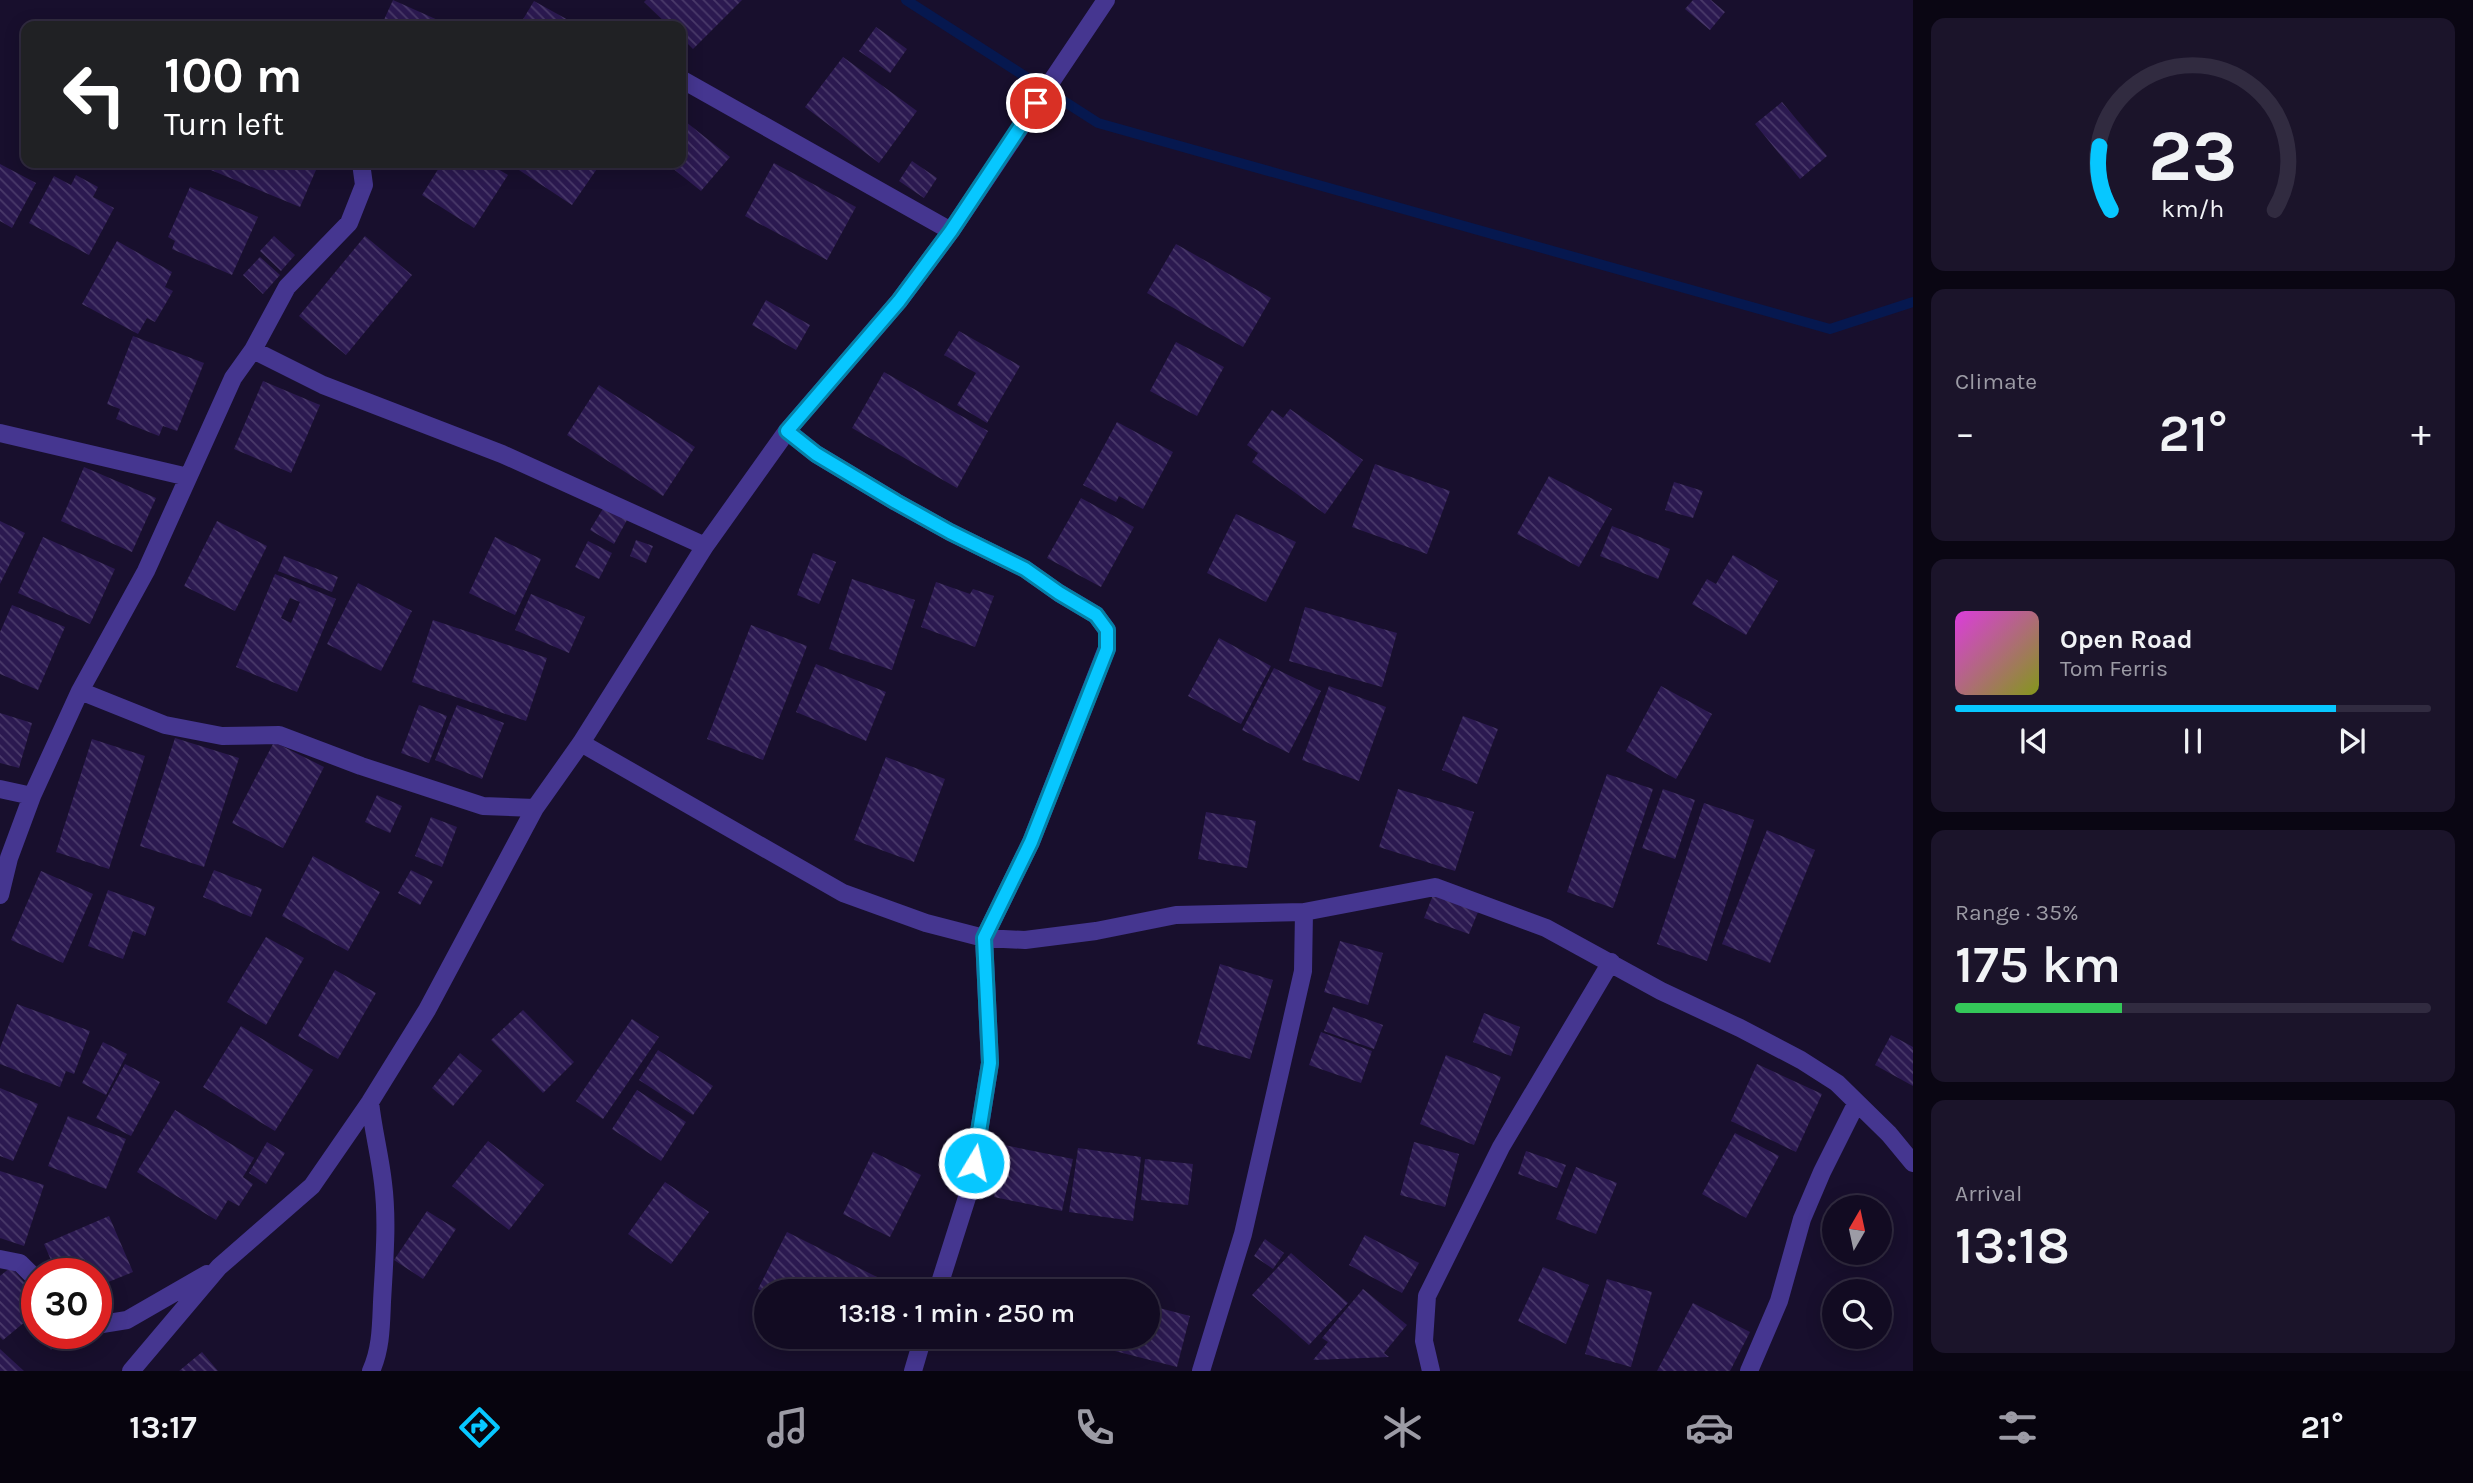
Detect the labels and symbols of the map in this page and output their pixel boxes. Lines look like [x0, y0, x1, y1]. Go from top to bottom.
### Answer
pin [1006, 73, 1066, 133]
position arrow [937, 1126, 1011, 1200]
north arrow [1822, 1195, 1892, 1265]
speed limit sign: 30 [21, 1258, 112, 1349]

